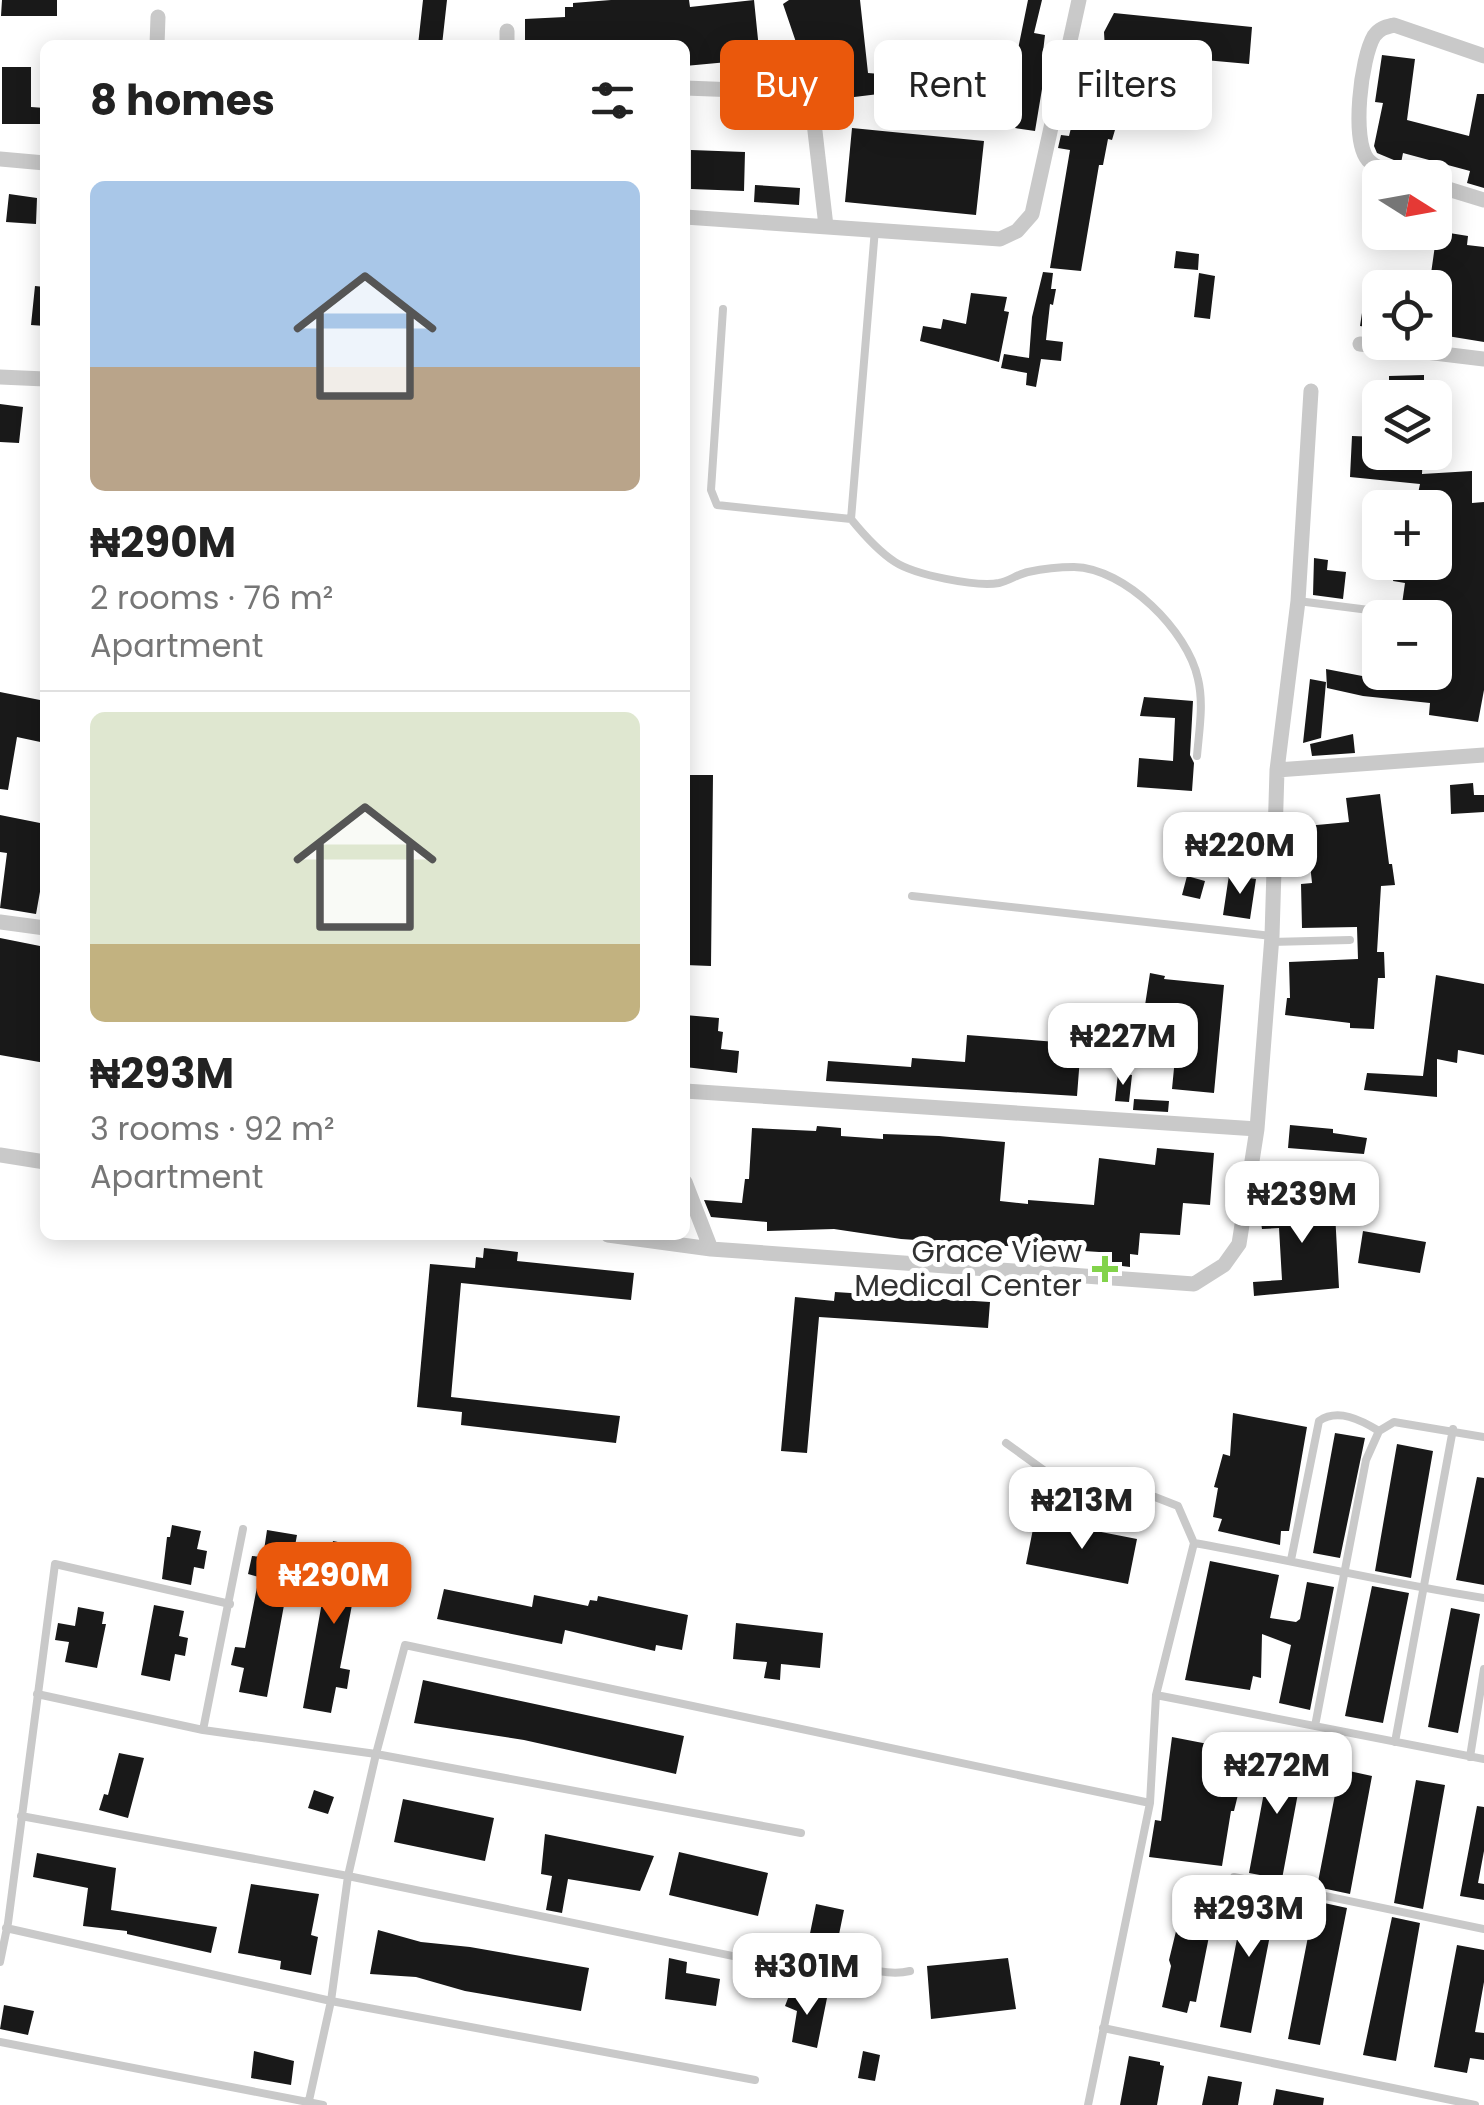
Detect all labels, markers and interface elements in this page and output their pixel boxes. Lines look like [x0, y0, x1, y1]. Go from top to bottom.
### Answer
chip: Buy [720, 40, 854, 130]
chip: Rent [874, 40, 1022, 130]
chip: Filters [1042, 40, 1212, 130]
text: 8 homes [90, 71, 275, 130]
icon: filters [585, 73, 640, 128]
north arrow [1362, 160, 1452, 250]
map controls [1362, 160, 1452, 690]
icon: home [275, 246, 455, 426]
button: locate [1362, 270, 1452, 360]
button: layers [1362, 380, 1452, 470]
button: + [1362, 490, 1452, 580]
text: ₦290M [90, 513, 236, 572]
text: 2 rooms · 76 m² [90, 575, 333, 620]
button: − [1362, 600, 1452, 690]
text: Apartment [90, 623, 263, 668]
icon: home [275, 777, 455, 957]
pin: ₦220M [1170, 812, 1310, 897]
text: ₦220M [1185, 822, 1295, 867]
pin: ₦227M [1053, 1003, 1193, 1088]
text: ₦227M [1070, 1013, 1176, 1058]
text: ₦293M [90, 1044, 234, 1103]
text: 3 rooms · 92 m² [90, 1106, 334, 1151]
text: Apartment [90, 1154, 263, 1199]
pin: ₦239M [1232, 1161, 1372, 1246]
text: ₦239M [1247, 1171, 1357, 1216]
place label: Grace View Medical Center [854, 1230, 1082, 1307]
marker: Grace View Medical Center [1092, 1256, 1118, 1282]
pin: ₦213M [1012, 1467, 1152, 1552]
text: ₦213M [1031, 1477, 1133, 1522]
pin: ₦290M [264, 1542, 404, 1627]
text: ₦290M [278, 1552, 390, 1597]
pin: ₦272M [1207, 1732, 1347, 1817]
text: ₦272M [1224, 1742, 1330, 1787]
pin: ₦293M [1179, 1875, 1319, 1960]
text: ₦293M [1194, 1885, 1304, 1930]
pin: ₦301M [737, 1933, 877, 2018]
text: ₦301M [755, 1943, 859, 1988]

